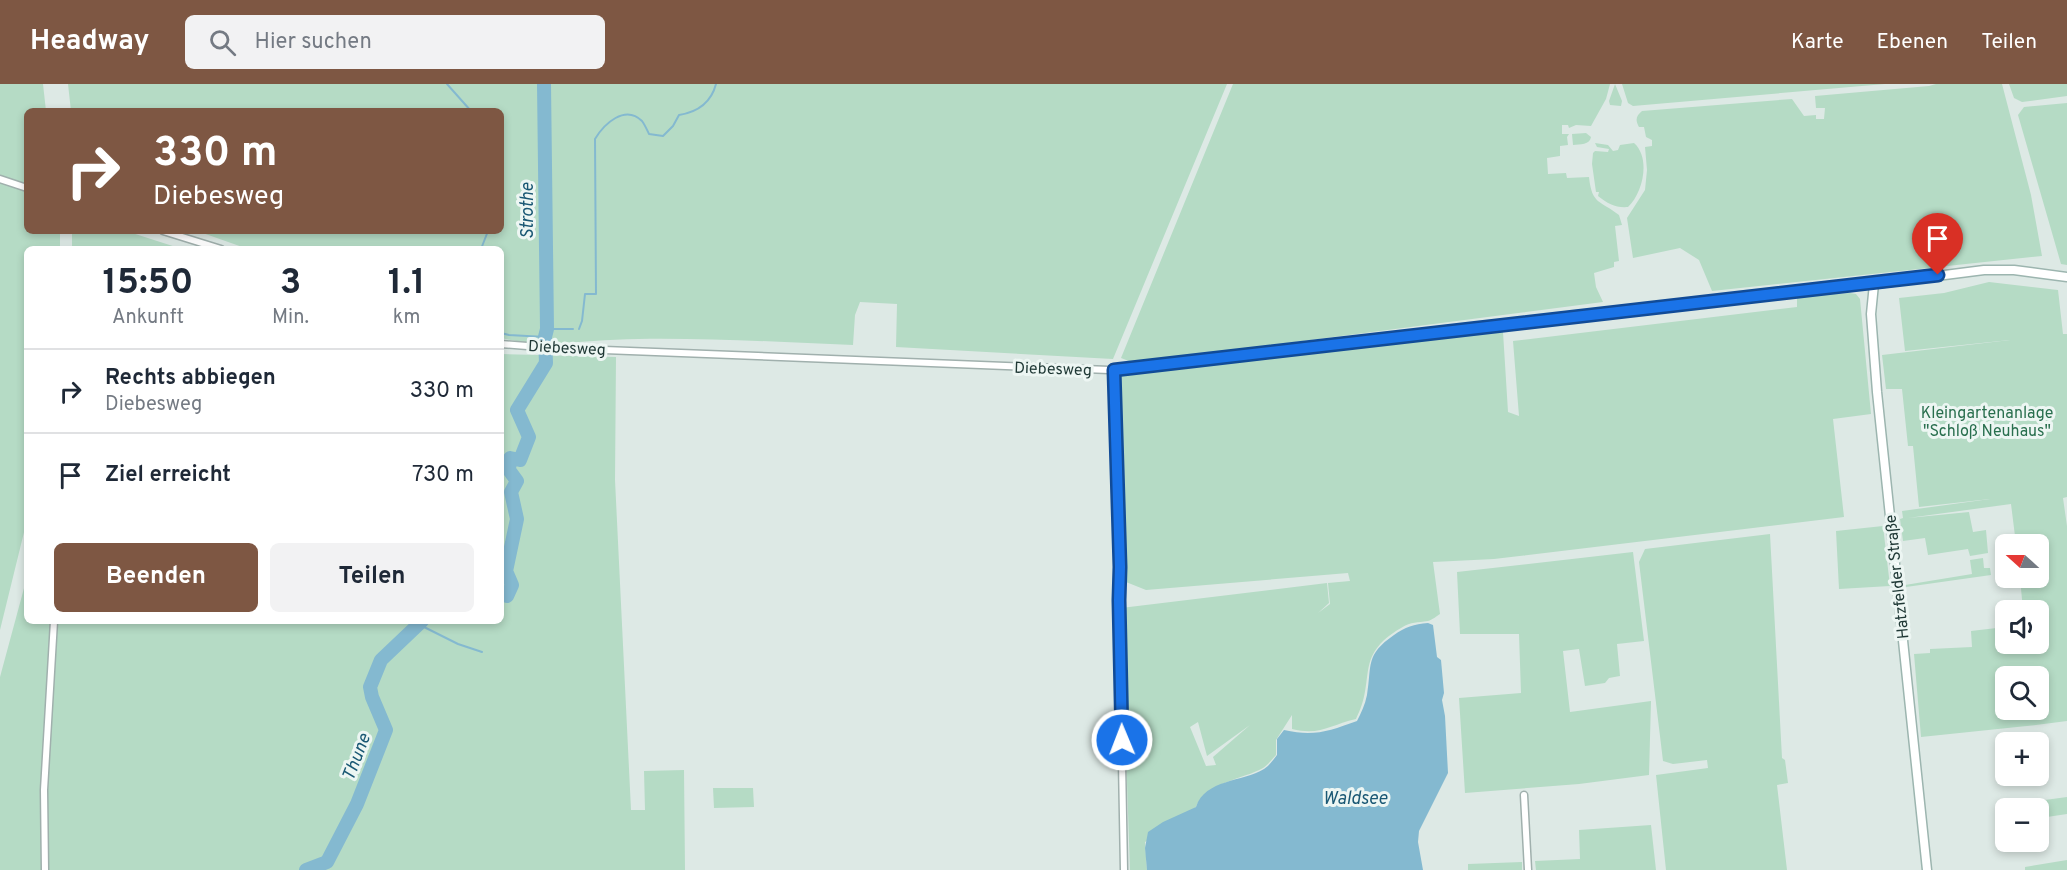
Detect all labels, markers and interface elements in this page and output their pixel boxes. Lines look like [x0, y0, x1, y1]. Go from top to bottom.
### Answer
search box [185, 15, 605, 69]
text: Headway [30, 24, 149, 60]
icon: search [206, 26, 239, 59]
text: Hier suchen [254, 29, 372, 56]
text: Karte [1791, 29, 1843, 56]
text: Ebenen [1876, 29, 1948, 56]
text: Teilen [1981, 29, 2037, 56]
text: 330 m [153, 128, 278, 181]
icon: right [54, 132, 132, 210]
text: Diebesweg [153, 180, 284, 214]
water label: Strothe [517, 182, 540, 239]
pin [1912, 213, 1963, 275]
icon: arrive [1921, 222, 1954, 255]
text: 15:50 [103, 261, 193, 307]
text: 3 [280, 261, 301, 307]
text: 1.1 [388, 261, 425, 307]
text: Ankunft [112, 305, 184, 331]
text: Min. [272, 305, 309, 331]
text: km [393, 305, 420, 331]
street label: Diebesweg [528, 337, 606, 361]
street label: Diebesweg [1014, 359, 1092, 381]
text: Rechts abbiegen [105, 365, 276, 392]
icon: right [54, 375, 87, 408]
text: 330 m [410, 378, 474, 405]
text: Diebesweg [105, 392, 202, 418]
park label: Kleingartenanlage "Schloß Neuhaus" [1921, 404, 2053, 442]
icon: arrive [54, 459, 87, 492]
text: Ziel erreicht [105, 462, 231, 489]
text: 730 m [412, 462, 474, 489]
street label: Hatzfelder Straße [1882, 514, 1914, 640]
north arrow [1995, 534, 2049, 588]
map controls [1995, 534, 2049, 852]
button: Beenden [54, 543, 258, 612]
button: Teilen [270, 543, 474, 612]
button: sound [1995, 600, 2049, 654]
button: search [1995, 666, 2049, 720]
position arrow [1090, 708, 1154, 772]
water label: Thune [338, 730, 377, 784]
button: + [1995, 732, 2049, 786]
water label: Waldsee [1323, 788, 1388, 811]
button: − [1995, 798, 2049, 852]

